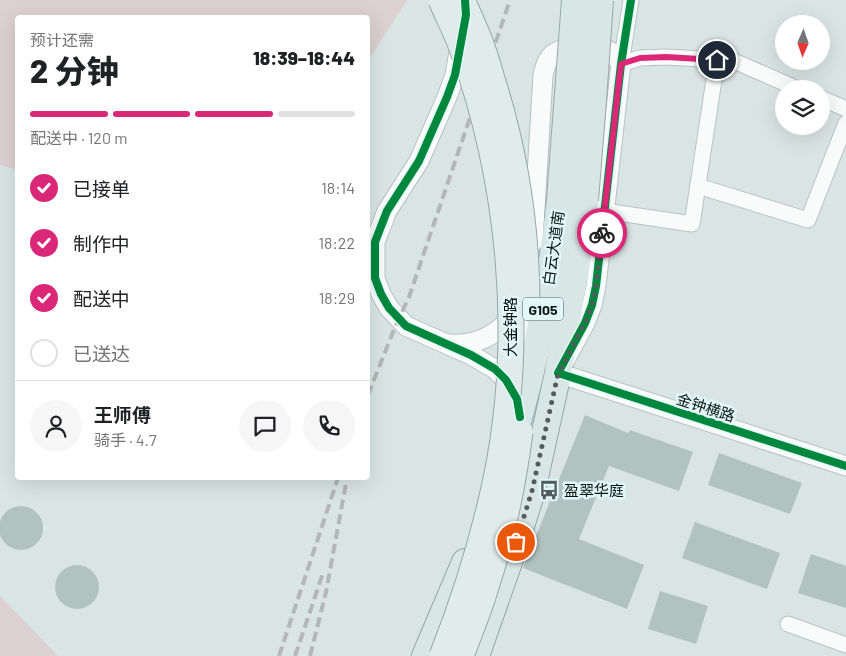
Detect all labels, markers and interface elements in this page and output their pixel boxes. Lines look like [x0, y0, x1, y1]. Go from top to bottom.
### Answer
north arrow [775, 15, 830, 70]
map controls [775, 15, 830, 135]
text: 预计还需 [30, 30, 94, 49]
pin [696, 39, 738, 81]
text: 18:39–18:44 [253, 46, 355, 69]
icon: home [703, 46, 731, 74]
text: 2 分钟 [30, 51, 119, 89]
button: layers [775, 80, 830, 135]
text: 配送中 · 120 m [30, 128, 127, 147]
icon: check [30, 174, 58, 202]
text: 已接单 [73, 177, 130, 200]
text: 18:14 [321, 178, 355, 197]
courier [577, 208, 627, 258]
street label: 白云大道南 [539, 210, 567, 286]
icon: bike [588, 219, 616, 247]
icon: check [30, 229, 58, 257]
text: 制作中 [73, 232, 130, 255]
text: 18:22 [318, 233, 355, 252]
icon: check [30, 284, 58, 312]
text: 配送中 [73, 287, 130, 310]
text: 18:29 [319, 288, 355, 307]
street label: 大金钟路 [501, 297, 519, 357]
road number: G105 [523, 298, 563, 320]
text: 已送达 [73, 342, 130, 365]
street label: 金钟横路 [675, 389, 737, 425]
button: person [30, 400, 82, 452]
button: chat [239, 400, 291, 452]
button: phone [303, 400, 355, 452]
text: 王师傅 [94, 403, 151, 426]
text: 骑手 · 4.7 [94, 430, 157, 449]
bus stop icon: 盈翠华庭 [538, 479, 560, 501]
place label: 盈翠华庭 [564, 481, 624, 499]
pin [495, 521, 537, 563]
icon: bag [502, 528, 530, 556]

